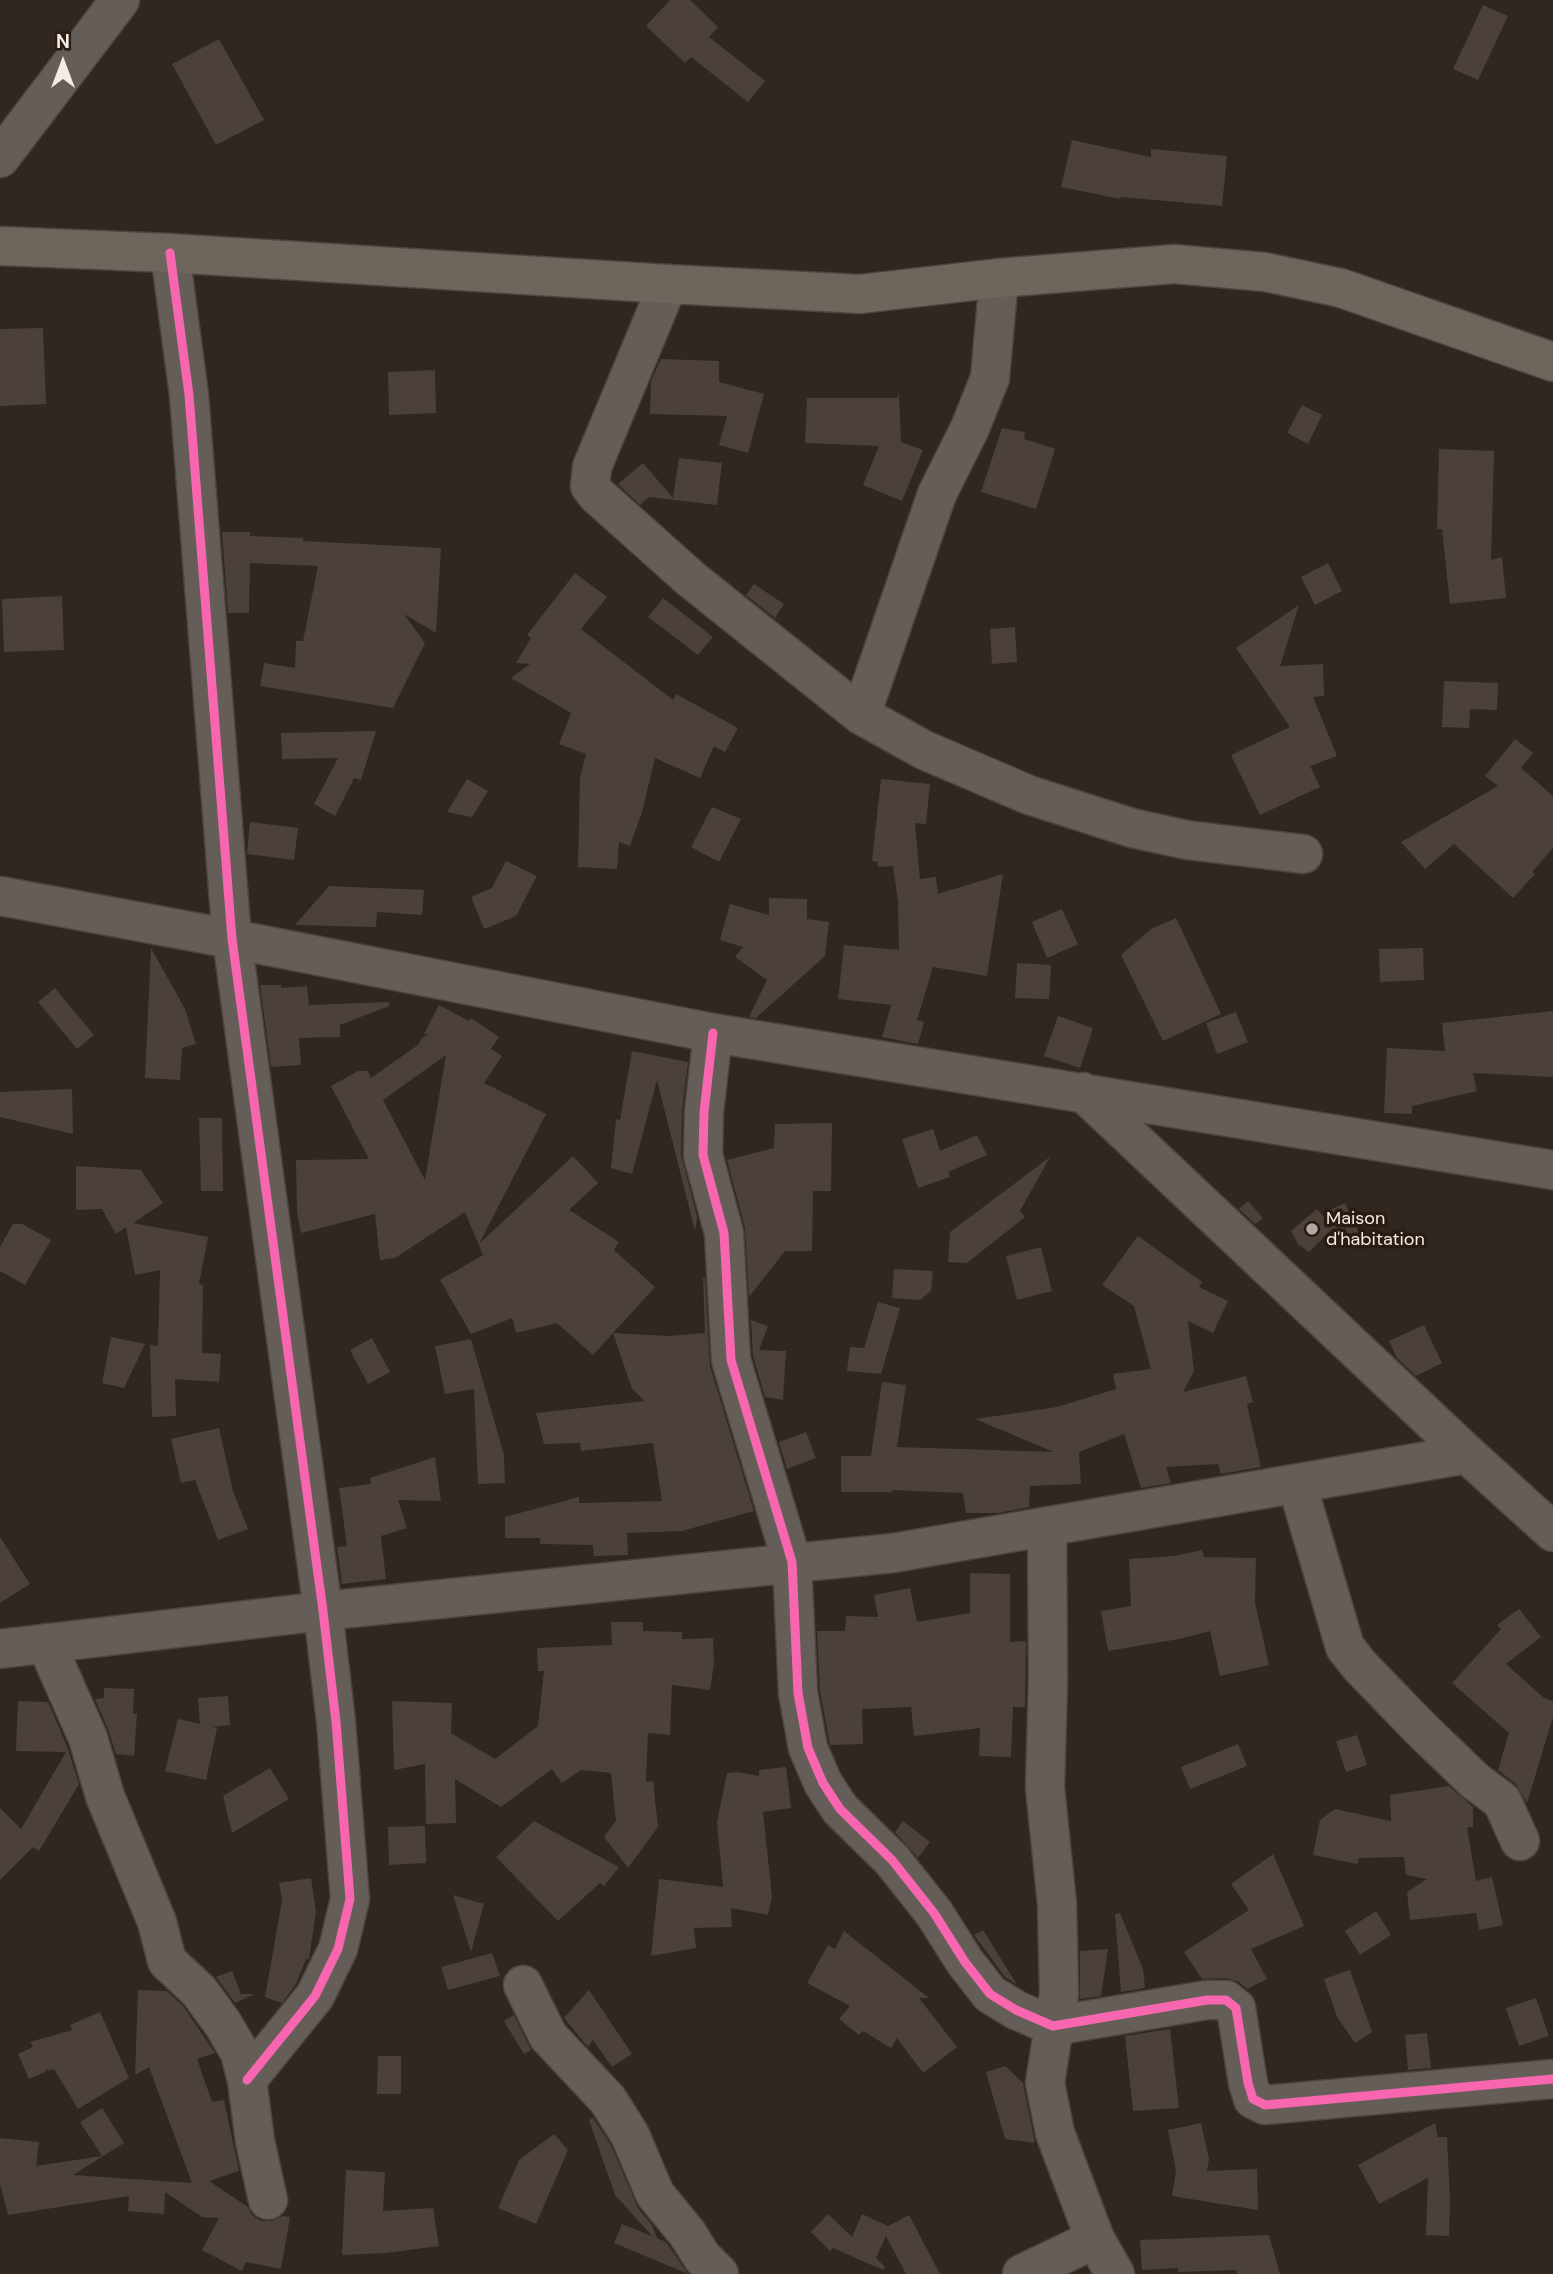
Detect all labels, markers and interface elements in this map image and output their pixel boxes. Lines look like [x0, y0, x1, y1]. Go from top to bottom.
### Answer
north arrow [28, 28, 98, 98]
text: N [56, 29, 70, 54]
place label: Maison d'habitation [1326, 1208, 1425, 1250]
marker: Maison d'habitation [1304, 1221, 1320, 1237]

